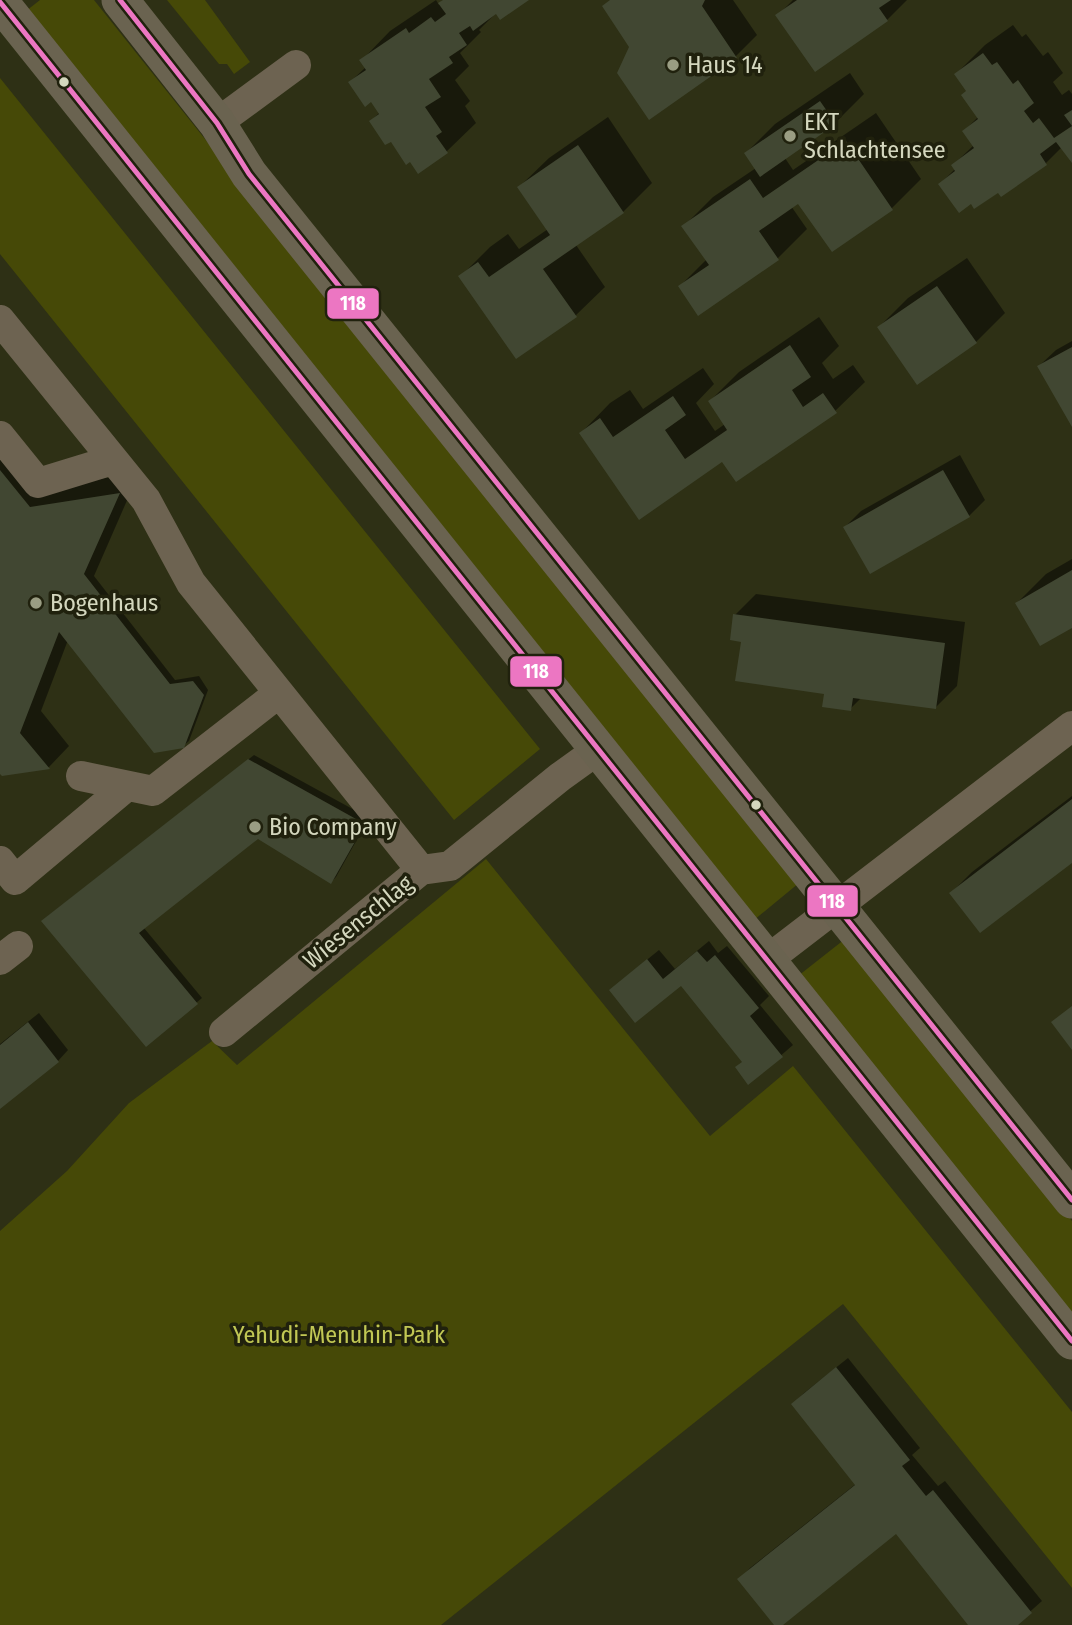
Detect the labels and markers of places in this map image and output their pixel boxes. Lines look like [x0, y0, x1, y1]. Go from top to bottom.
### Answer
place label: Haus 14 [687, 51, 763, 79]
marker: Haus 14 [665, 57, 681, 73]
unlabelled marker [57, 75, 71, 89]
place label: EKT Schlachtensee [804, 108, 946, 164]
marker: EKT Schlachtensee [782, 128, 798, 144]
place label: Bogenhaus [50, 589, 158, 617]
marker: Bogenhaus [28, 595, 44, 611]
unlabelled marker [749, 798, 763, 812]
place label: Bio Company [269, 813, 397, 841]
marker: Bio Company [247, 819, 263, 835]

